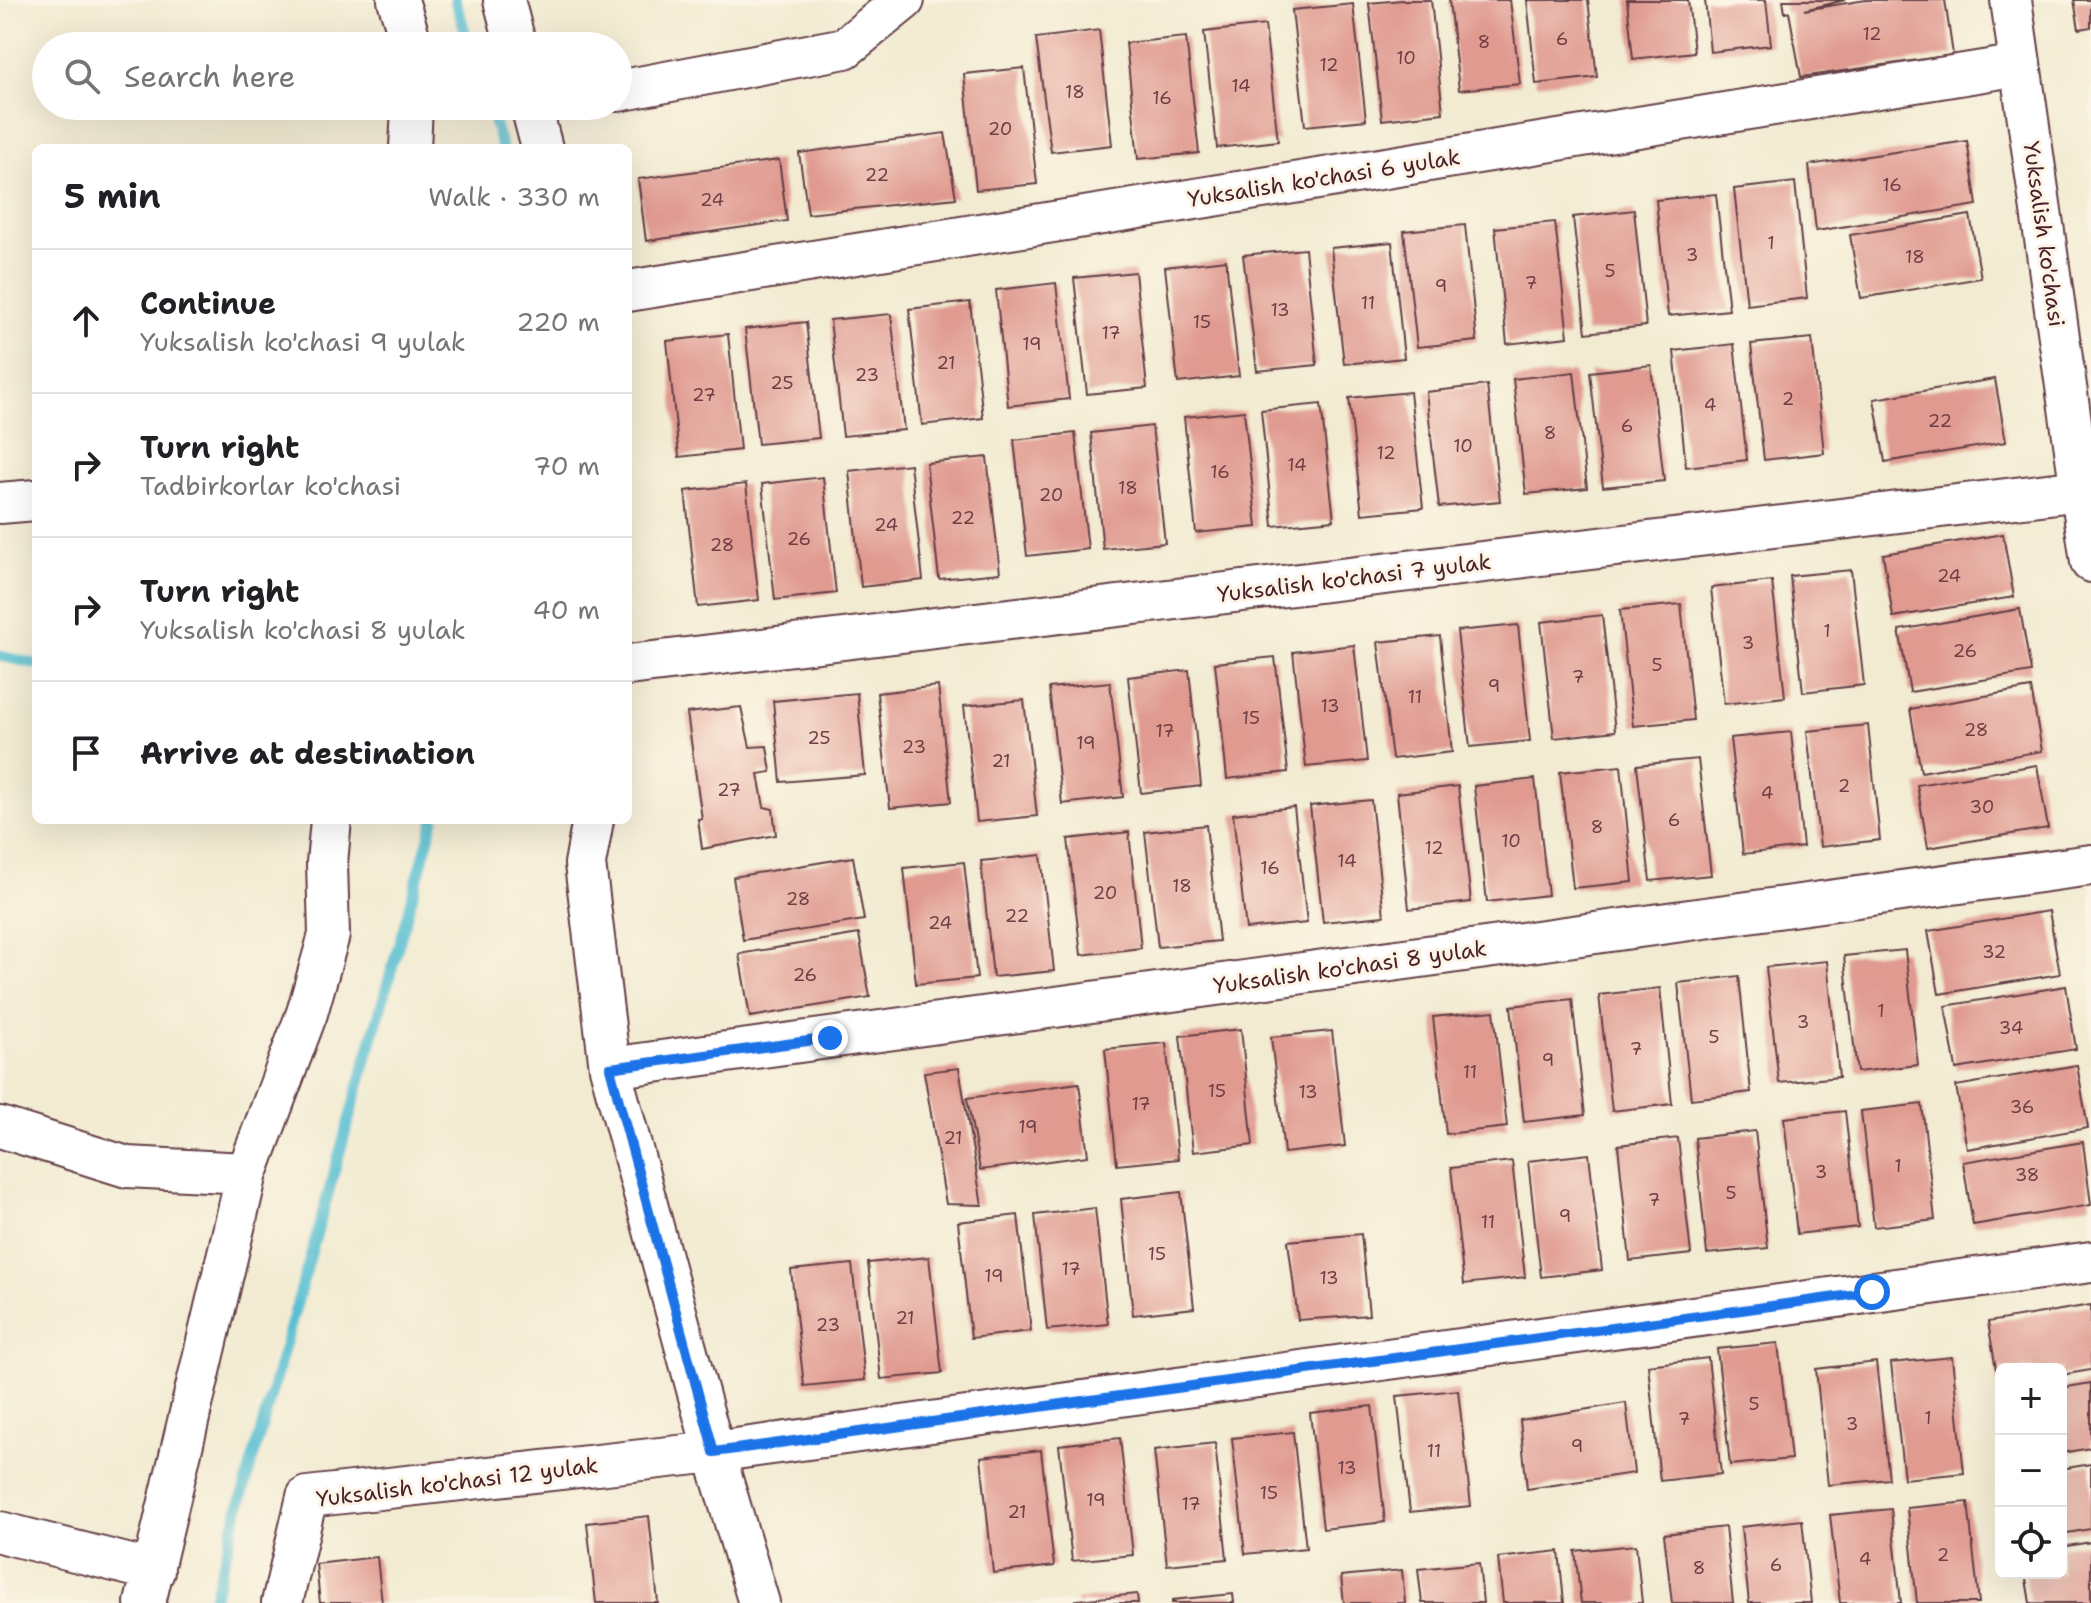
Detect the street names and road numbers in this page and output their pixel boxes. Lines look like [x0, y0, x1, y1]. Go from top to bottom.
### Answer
street label: Yuksalish ko'chasi [2017, 139, 2071, 329]
street label: Yuksalish ko'chasi 6 yulak [1186, 142, 1462, 214]
street label: Yuksalish ko'chasi 7 yulak [1215, 547, 1493, 609]
street label: Yuksalish ko'chasi 8 yulak [1212, 933, 1488, 1001]
street label: Yuksalish ko'chasi 12 yulak [314, 1450, 600, 1514]

